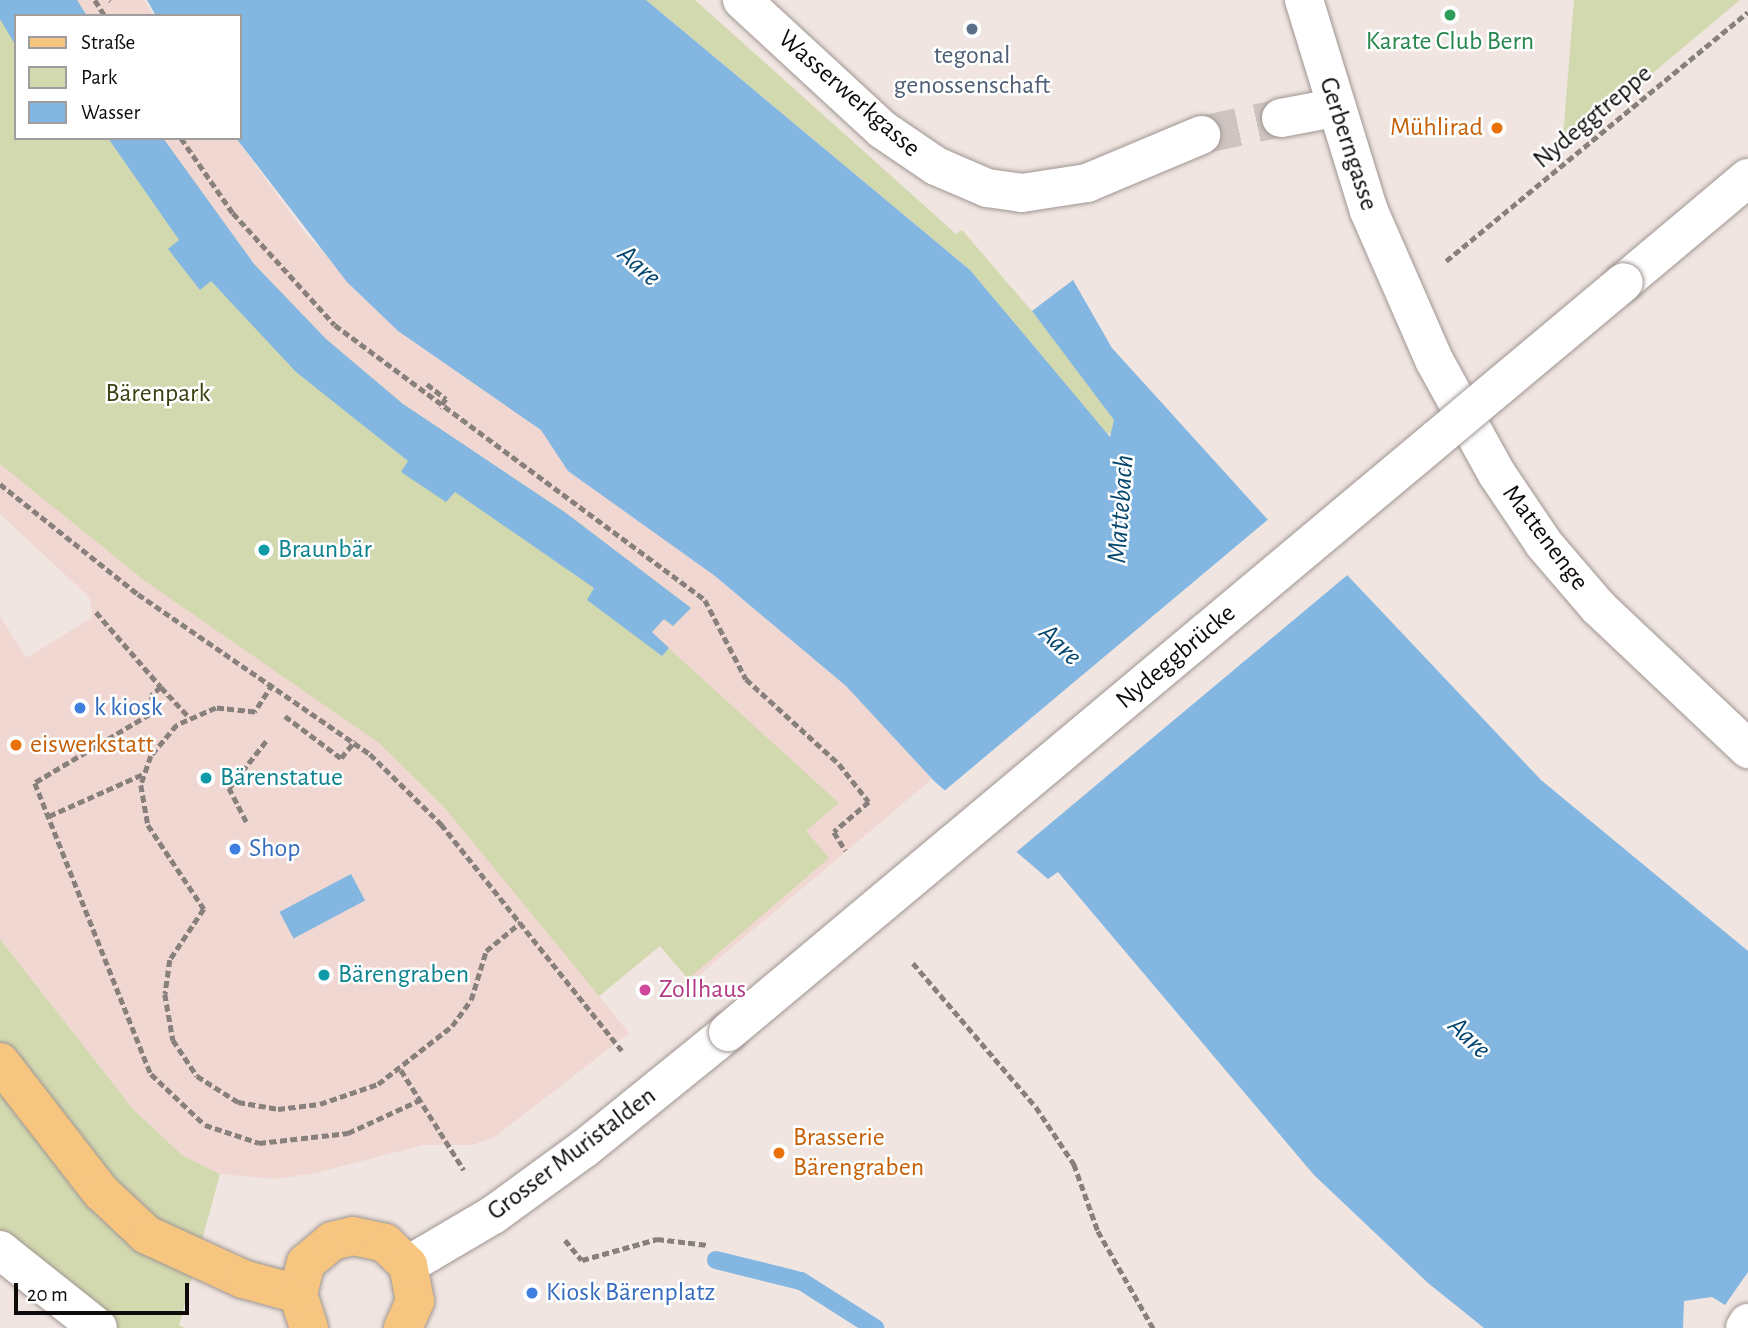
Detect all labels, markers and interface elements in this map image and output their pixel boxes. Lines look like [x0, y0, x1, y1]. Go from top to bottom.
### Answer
marker: Karate Club Bern [1442, 7, 1458, 23]
legend [14, 14, 242, 140]
marker: tegonal genossenschaft [964, 21, 980, 37]
street label: Wasserwerkgasse [772, 24, 926, 164]
place label: Karate Club Bern [1366, 26, 1534, 58]
text: Straße [81, 32, 135, 53]
place label: tegonal genossenschaft [894, 40, 1050, 102]
street label: Nydeggtreppe [1527, 58, 1659, 176]
text: Park [81, 67, 117, 88]
street label: Gerberngasse [1312, 73, 1384, 215]
text: Wasser [81, 102, 140, 123]
place label: Mühlirad [1390, 112, 1483, 144]
marker: Mühlirad [1489, 120, 1505, 136]
water label: Aare [610, 238, 668, 294]
park label: Bärenpark [106, 378, 210, 410]
water label: Mattebach [1100, 454, 1142, 564]
street label: Mattenenge [1495, 479, 1595, 597]
place label: Braunbär [278, 534, 372, 566]
marker: Braunbär [256, 542, 272, 558]
street label: Nydeggbrücke [1110, 598, 1242, 716]
water label: Aare [1032, 617, 1088, 673]
place label: k kiosk [94, 692, 163, 724]
marker: k kiosk [72, 700, 88, 716]
place label: eiswerkstatt [30, 729, 154, 761]
marker: eiswerkstatt [8, 737, 24, 753]
place label: Bärenstatue [220, 762, 343, 794]
marker: Bärenstatue [198, 770, 214, 786]
place label: Shop [249, 833, 301, 865]
marker: Shop [227, 841, 243, 857]
place label: Bärengraben [338, 959, 469, 991]
marker: Bärengraben [316, 967, 332, 983]
place label: Zollhaus [659, 974, 746, 1006]
marker: Zollhaus [637, 982, 653, 998]
water label: Aare [1441, 1010, 1497, 1066]
street label: Grosser Muristalden [482, 1080, 662, 1228]
place label: Brasserie Bärengraben [793, 1122, 924, 1184]
marker: Brasserie Bärengraben [771, 1145, 787, 1161]
scale bar [18, 1268, 192, 1312]
place label: Kiosk Bärenplatz [546, 1277, 715, 1309]
text: 20 m [27, 1284, 68, 1305]
marker: Kiosk Bärenplatz [524, 1285, 540, 1301]

